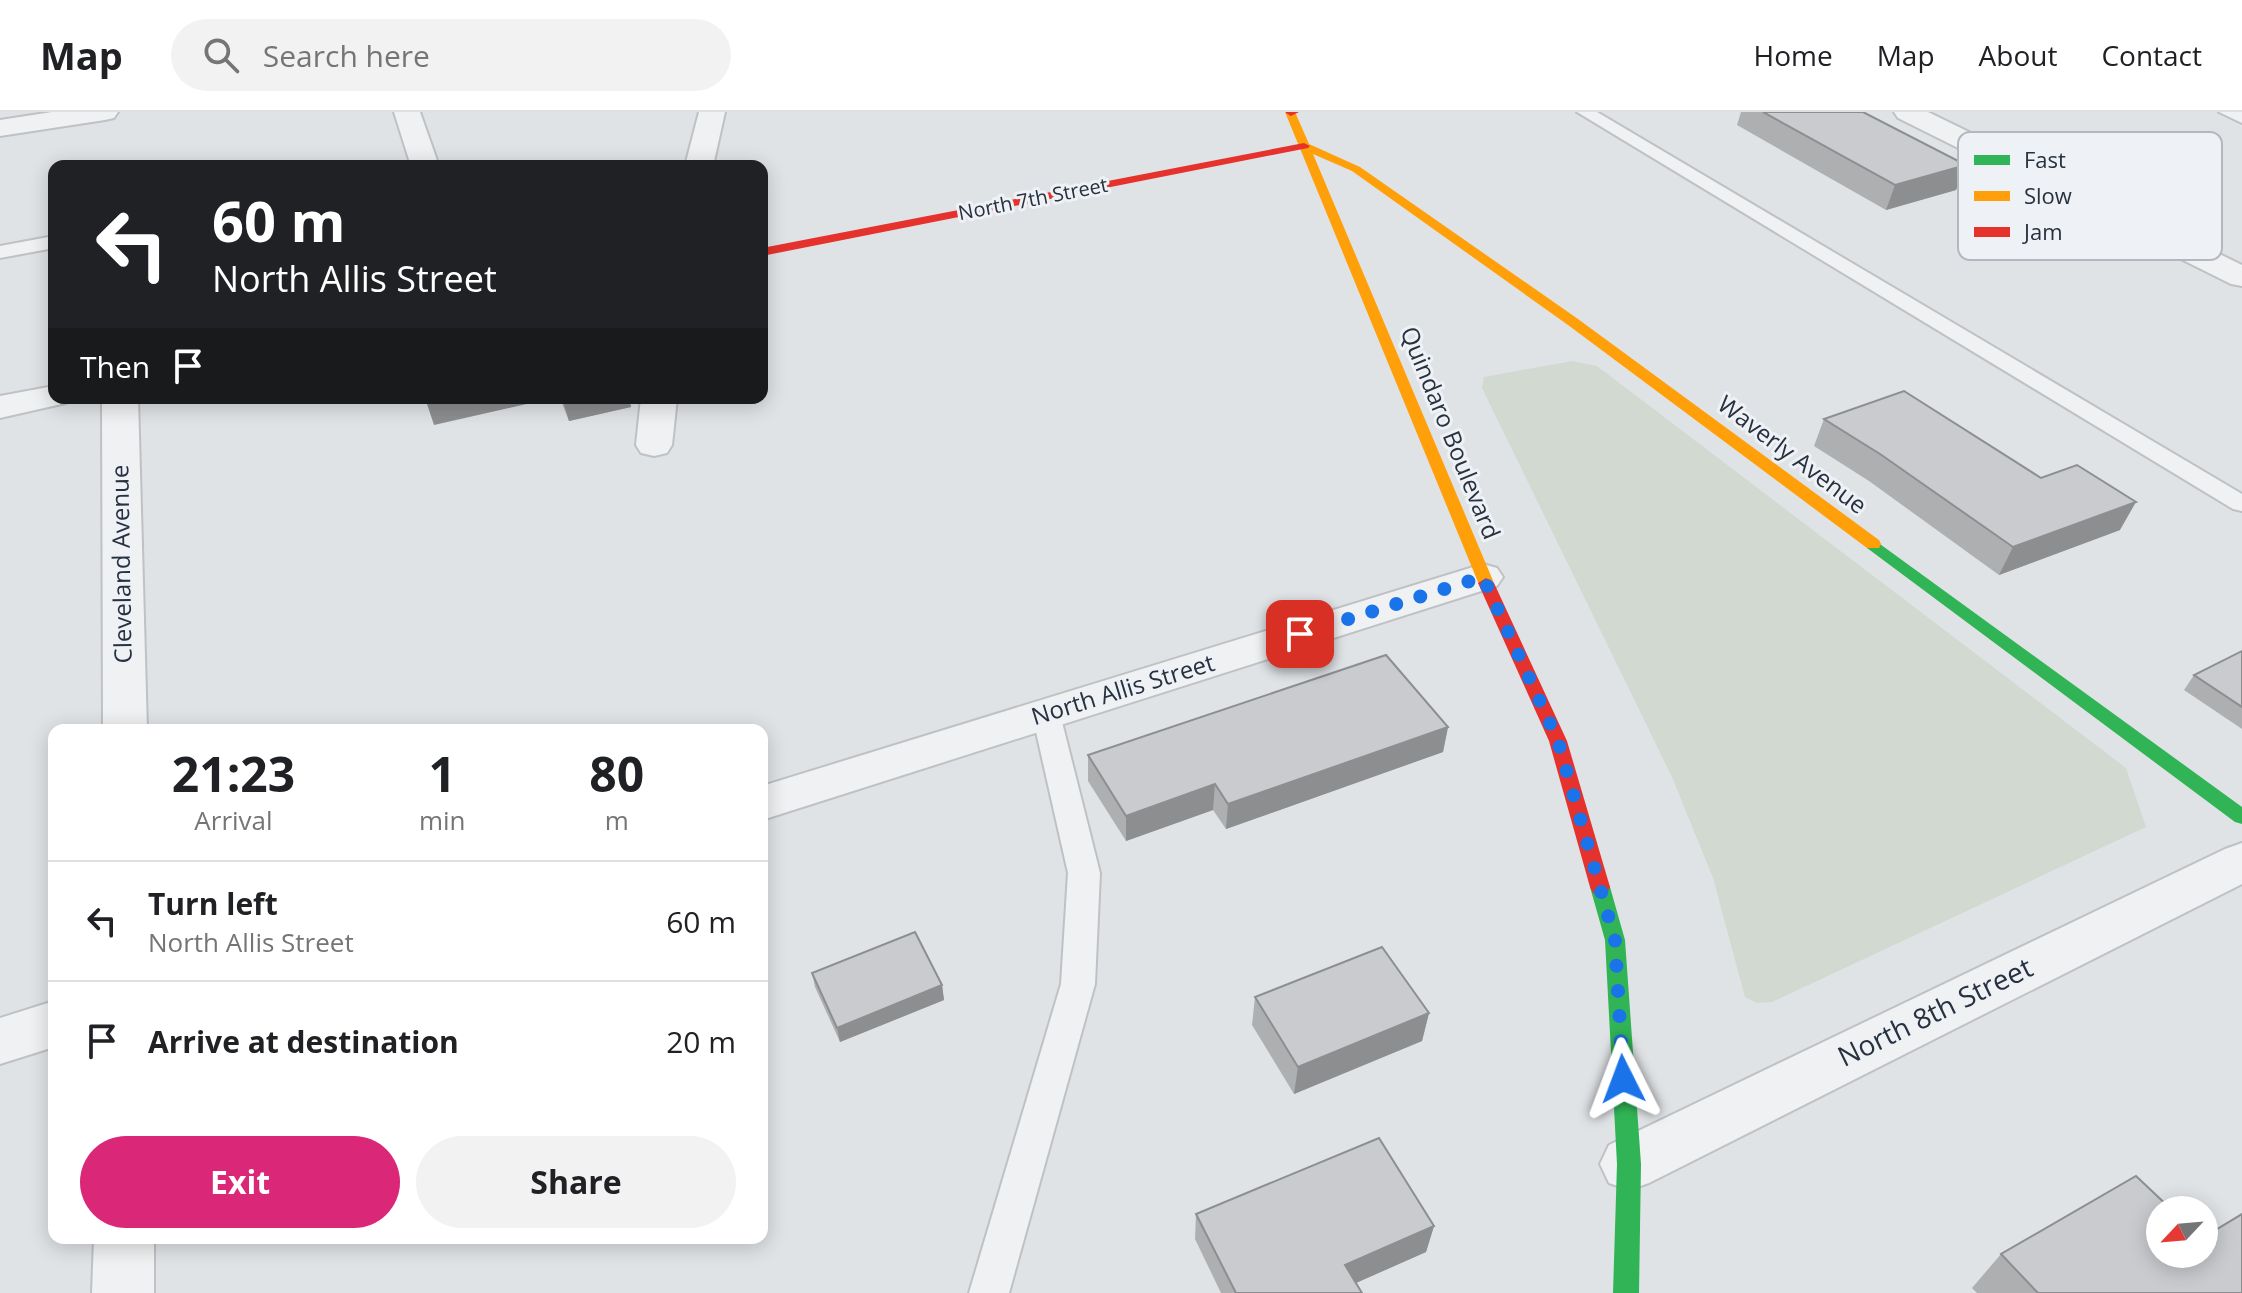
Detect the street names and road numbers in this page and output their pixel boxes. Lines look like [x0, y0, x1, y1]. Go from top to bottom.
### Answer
street label: North 7th Street [956, 171, 1110, 226]
street label: Quindaro Boulevard [1394, 321, 1509, 544]
street label: Waverly Avenue [1712, 387, 1874, 521]
street label: Cleveland Avenue [102, 464, 139, 664]
street label: North Allis Street [1027, 645, 1218, 732]
street label: North 8th Street [1831, 947, 2038, 1075]

